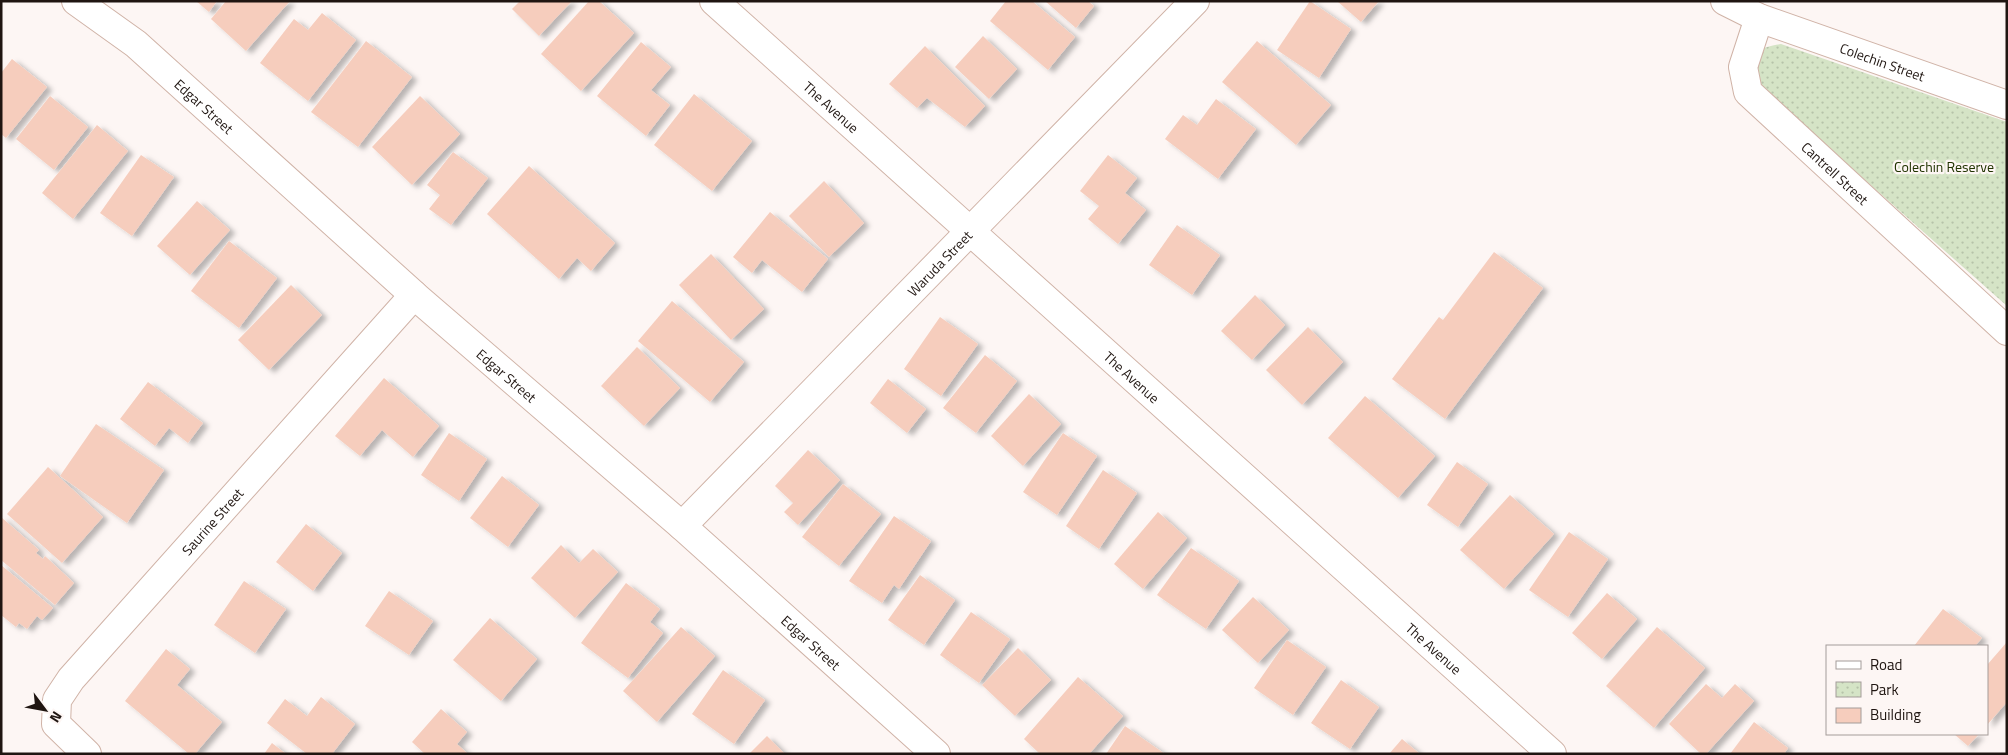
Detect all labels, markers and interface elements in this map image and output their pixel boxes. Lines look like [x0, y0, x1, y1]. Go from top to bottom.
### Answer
street label: Colechin Street [1837, 37, 1928, 86]
street label: Edgar Street [170, 73, 239, 138]
street label: The Avenue [799, 76, 864, 137]
street label: Cantrell Street [1797, 136, 1874, 209]
park label: Colechin Reserve [1894, 156, 1994, 177]
street label: Waruda Street [902, 225, 977, 301]
street label: Edgar Street [472, 343, 542, 407]
street label: The Avenue [1099, 346, 1165, 407]
street label: Saurine Street [176, 483, 248, 559]
street label: Edgar Street [777, 610, 846, 674]
street label: The Avenue [1401, 617, 1467, 679]
legend [1826, 645, 1988, 735]
text: Road [1870, 653, 1902, 676]
text: Park [1870, 678, 1899, 701]
north arrow [20, 685, 70, 735]
text: Building [1870, 703, 1921, 726]
text: N [45, 707, 68, 727]

